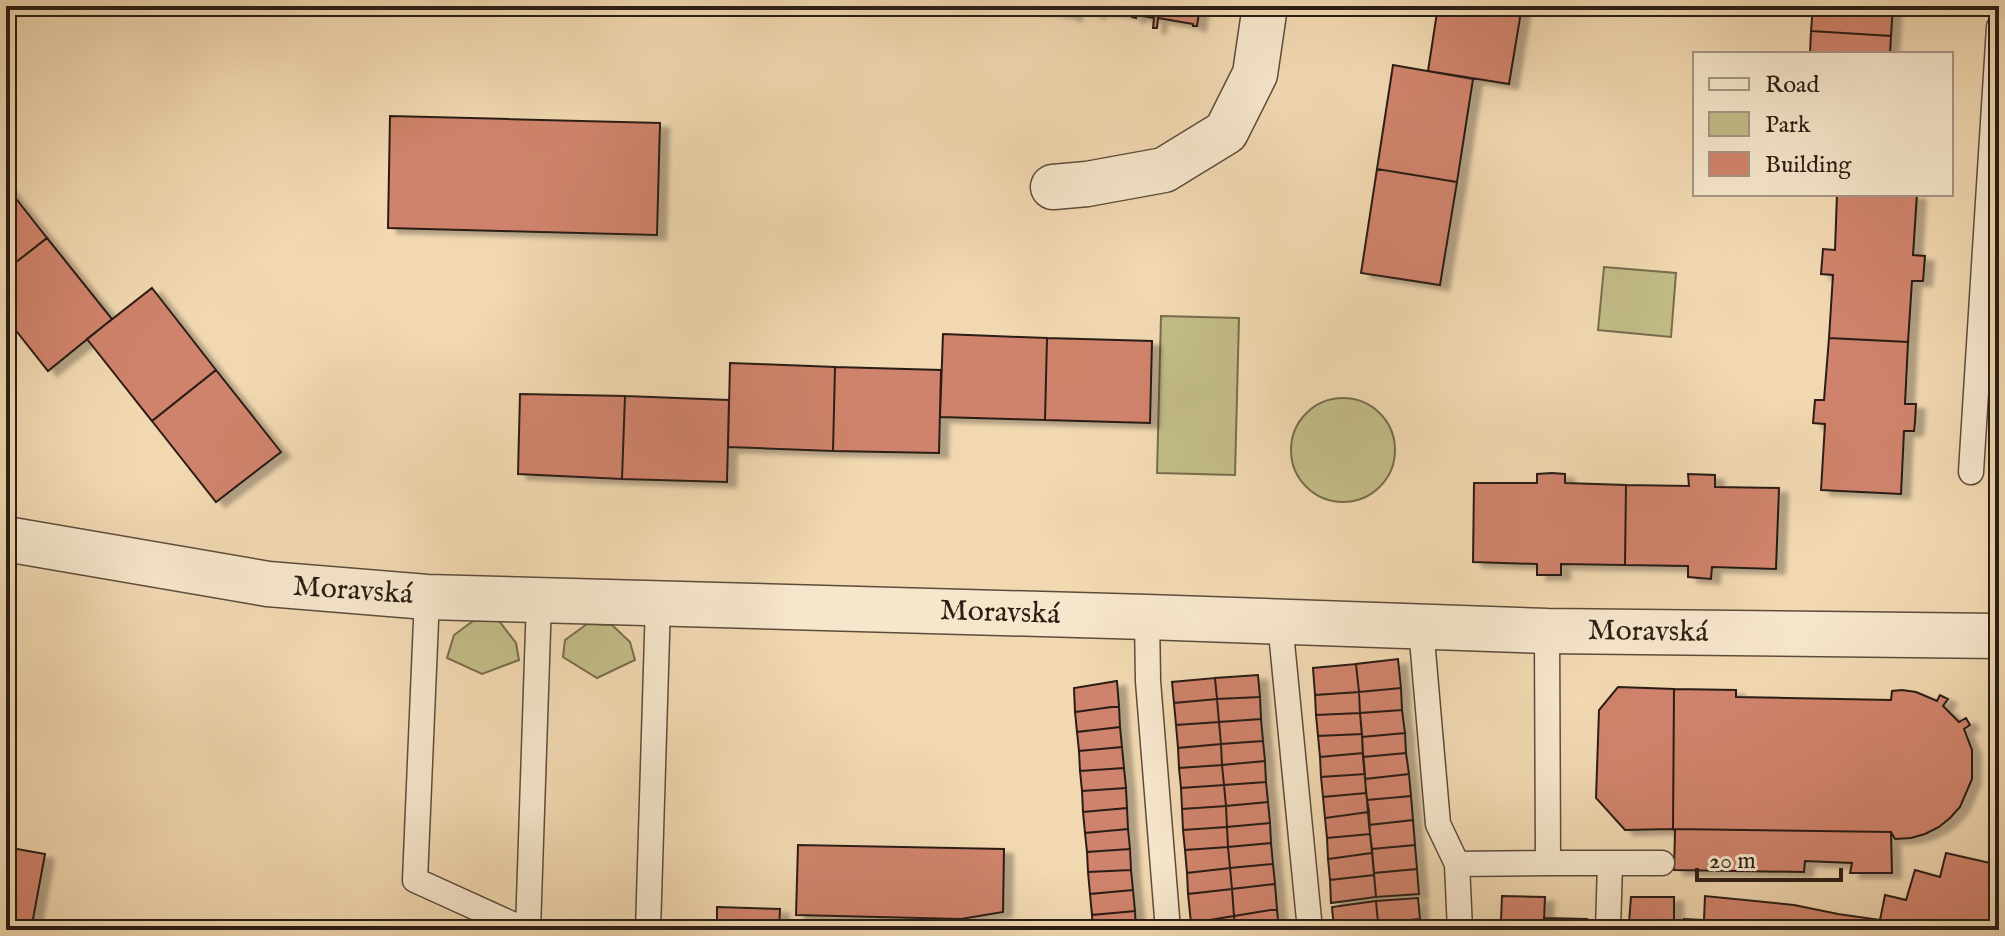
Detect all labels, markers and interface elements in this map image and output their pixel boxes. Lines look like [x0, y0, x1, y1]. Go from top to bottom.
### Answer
legend [1693, 52, 1953, 196]
text: Road [1765, 70, 1819, 101]
text: Park [1765, 110, 1811, 141]
text: Building [1765, 150, 1852, 181]
street label: Moravská [292, 568, 414, 614]
street label: Moravská [939, 592, 1061, 634]
street label: Moravská [1587, 612, 1709, 652]
scale bar [1697, 832, 1841, 882]
text: 20 m [1709, 846, 1756, 877]

